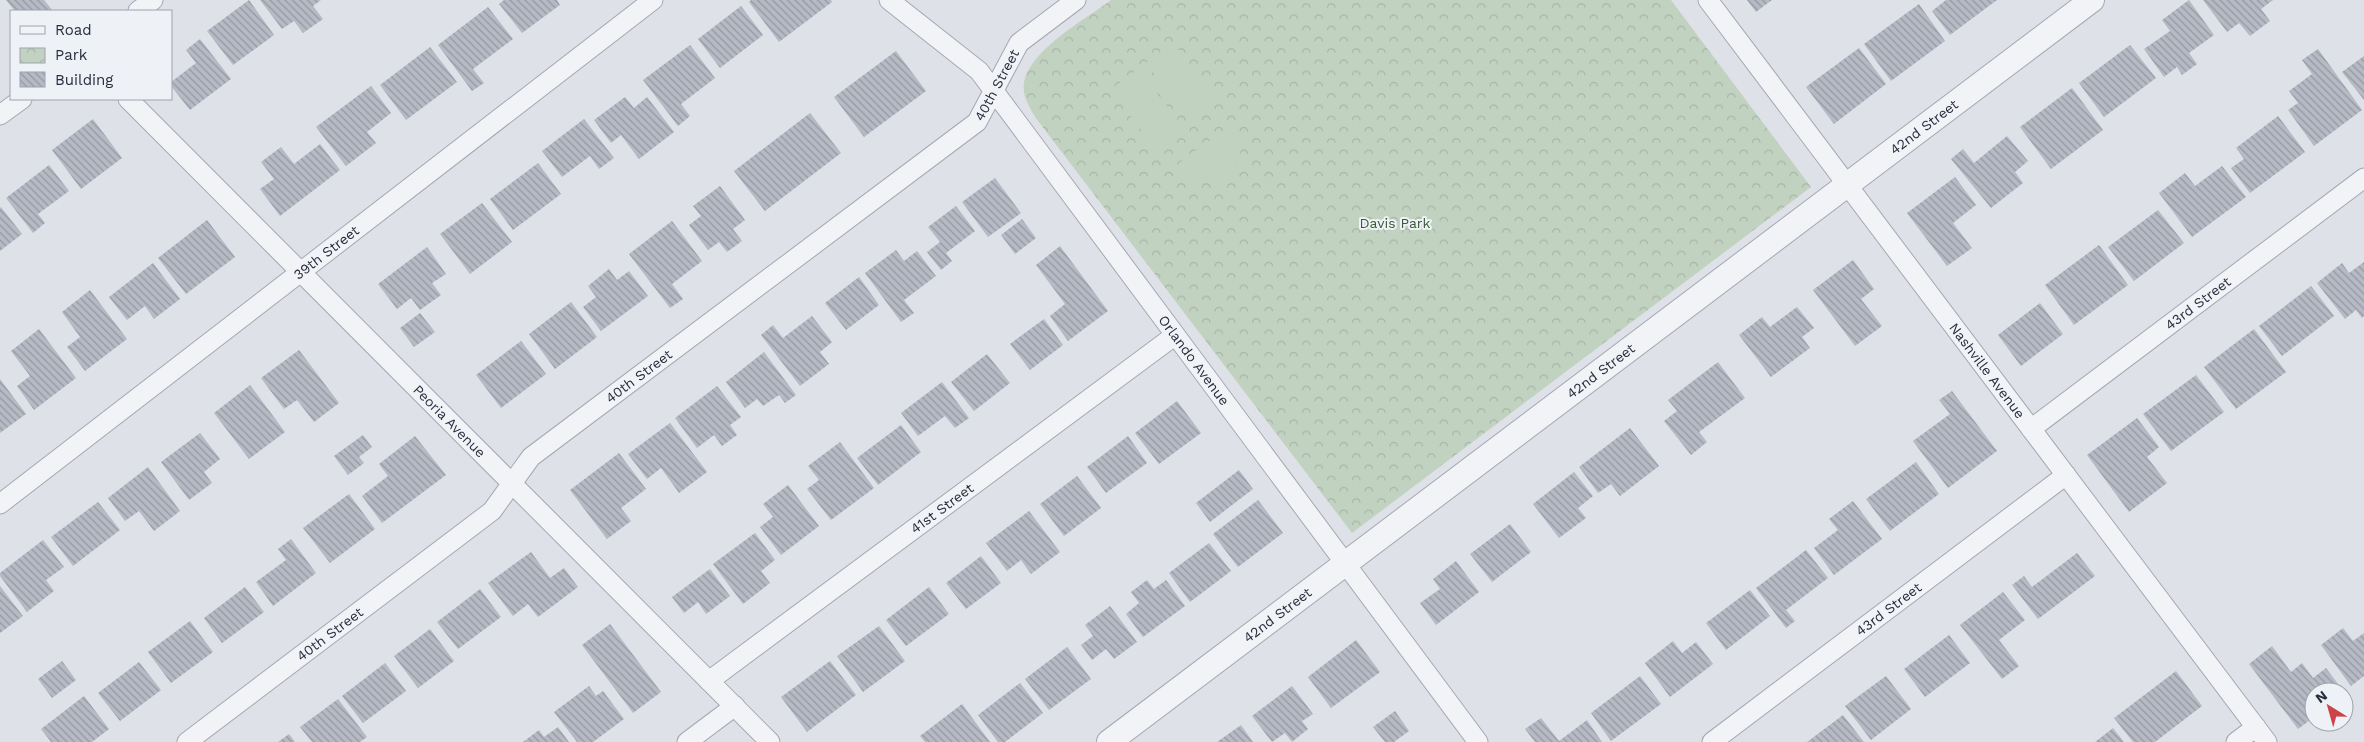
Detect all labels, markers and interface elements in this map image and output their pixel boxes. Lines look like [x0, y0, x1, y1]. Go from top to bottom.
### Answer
legend [10, 10, 172, 100]
text: Road [55, 21, 92, 39]
text: Park [55, 46, 88, 64]
street label: 40th Street [971, 46, 1022, 123]
text: Building [55, 71, 113, 89]
street label: 42nd Street [1887, 96, 1961, 158]
park label: Davis Park [1359, 215, 1431, 231]
street label: 39th Street [290, 222, 362, 283]
street label: 43rd Street [2162, 273, 2234, 333]
street label: Orlando Avenue [1155, 312, 1233, 408]
street label: Nashville Avenue [1946, 320, 2028, 422]
street label: 42nd Street [1563, 340, 1638, 402]
street label: 40th Street [602, 346, 675, 406]
street label: Peoria Avenue [410, 381, 489, 461]
street label: 41st Street [907, 480, 976, 537]
street label: 43rd Street [1852, 579, 1924, 639]
street label: 42nd Street [1240, 584, 1315, 646]
street label: 40th Street [293, 604, 366, 664]
north arrow [2304, 682, 2354, 732]
text: N [2312, 687, 2330, 706]

